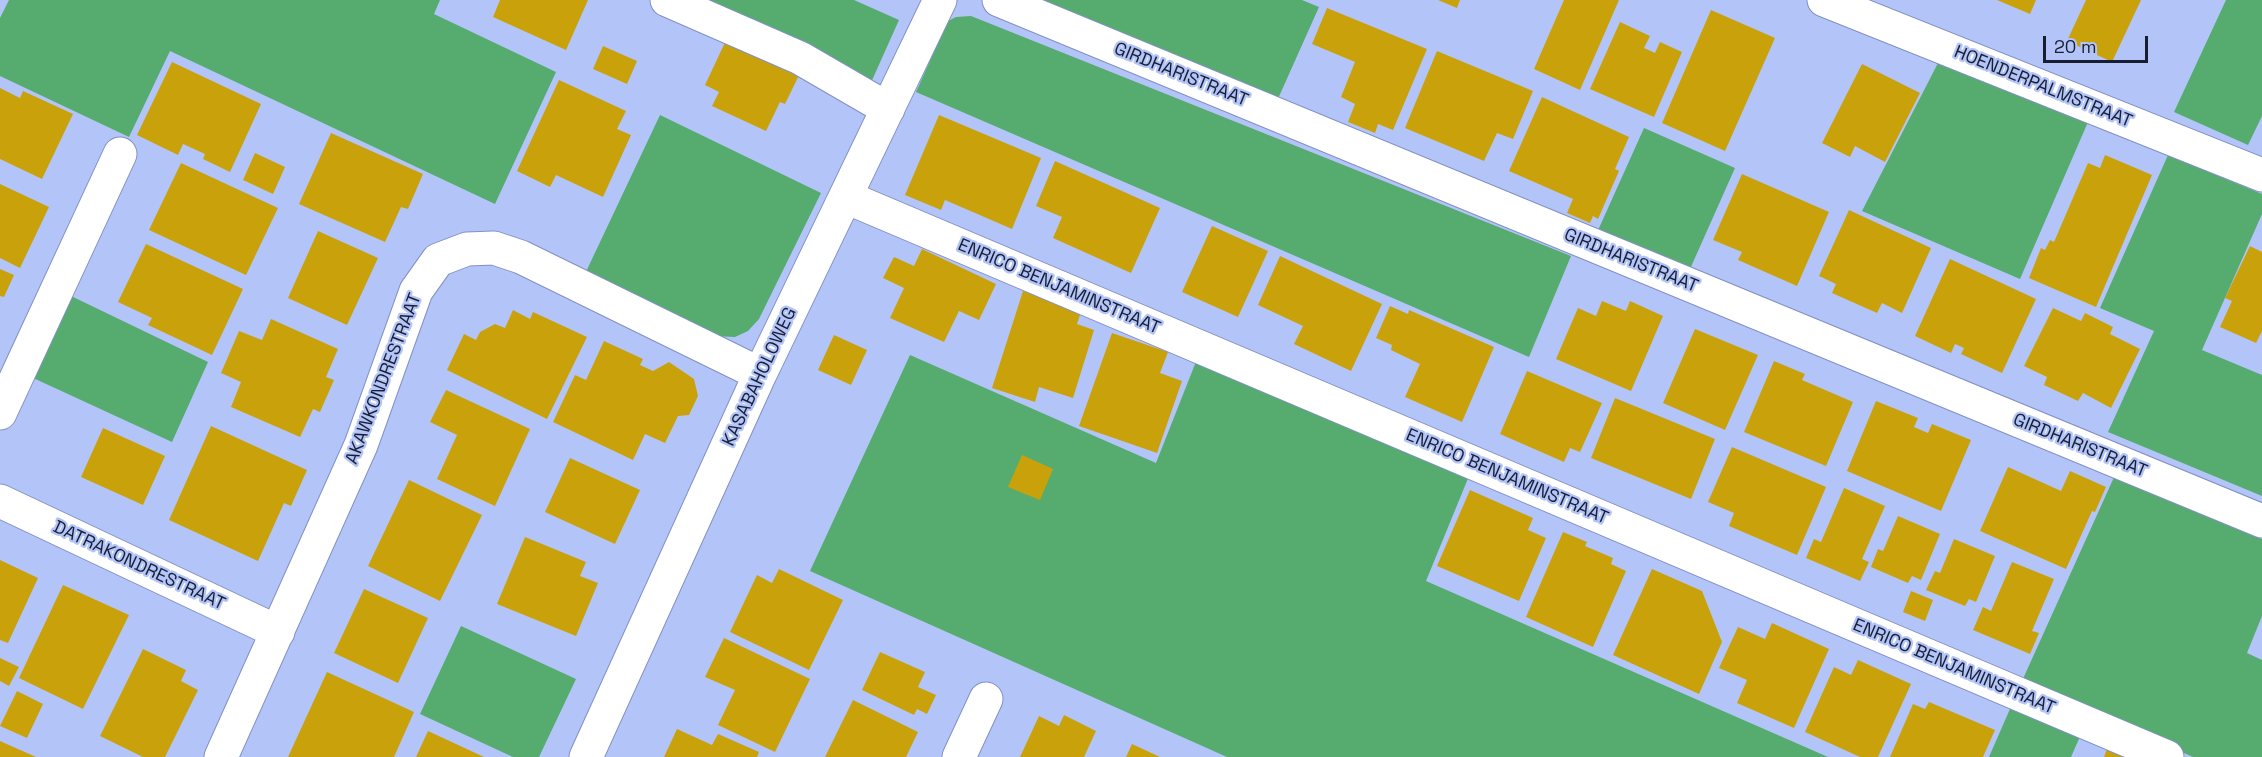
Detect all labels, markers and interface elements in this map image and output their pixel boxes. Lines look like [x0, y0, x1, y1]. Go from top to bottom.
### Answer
scale bar [2046, 24, 2151, 62]
text: 20 m [2054, 35, 2097, 58]
street label: GIRDHARISTRAAT [1111, 38, 1251, 112]
street label: HOENDERPALMSTRAAT [1951, 41, 2135, 133]
street label: GIRDHARISTRAAT [1561, 224, 1701, 298]
street label: ENRICO BENJAMINSTRAAT [955, 235, 1163, 339]
street label: AKAWKONDRESTRAAT [341, 291, 427, 467]
street label: KASABAHOLOWEG [718, 304, 802, 450]
street label: GIRDHARISTRAAT [2010, 409, 2150, 483]
street label: ENRICO BENJAMINSTRAAT [1403, 425, 1611, 529]
street label: DATRAKONDRESTRAAT [50, 517, 228, 615]
street label: ENRICO BENJAMINSTRAAT [1850, 615, 2058, 719]

